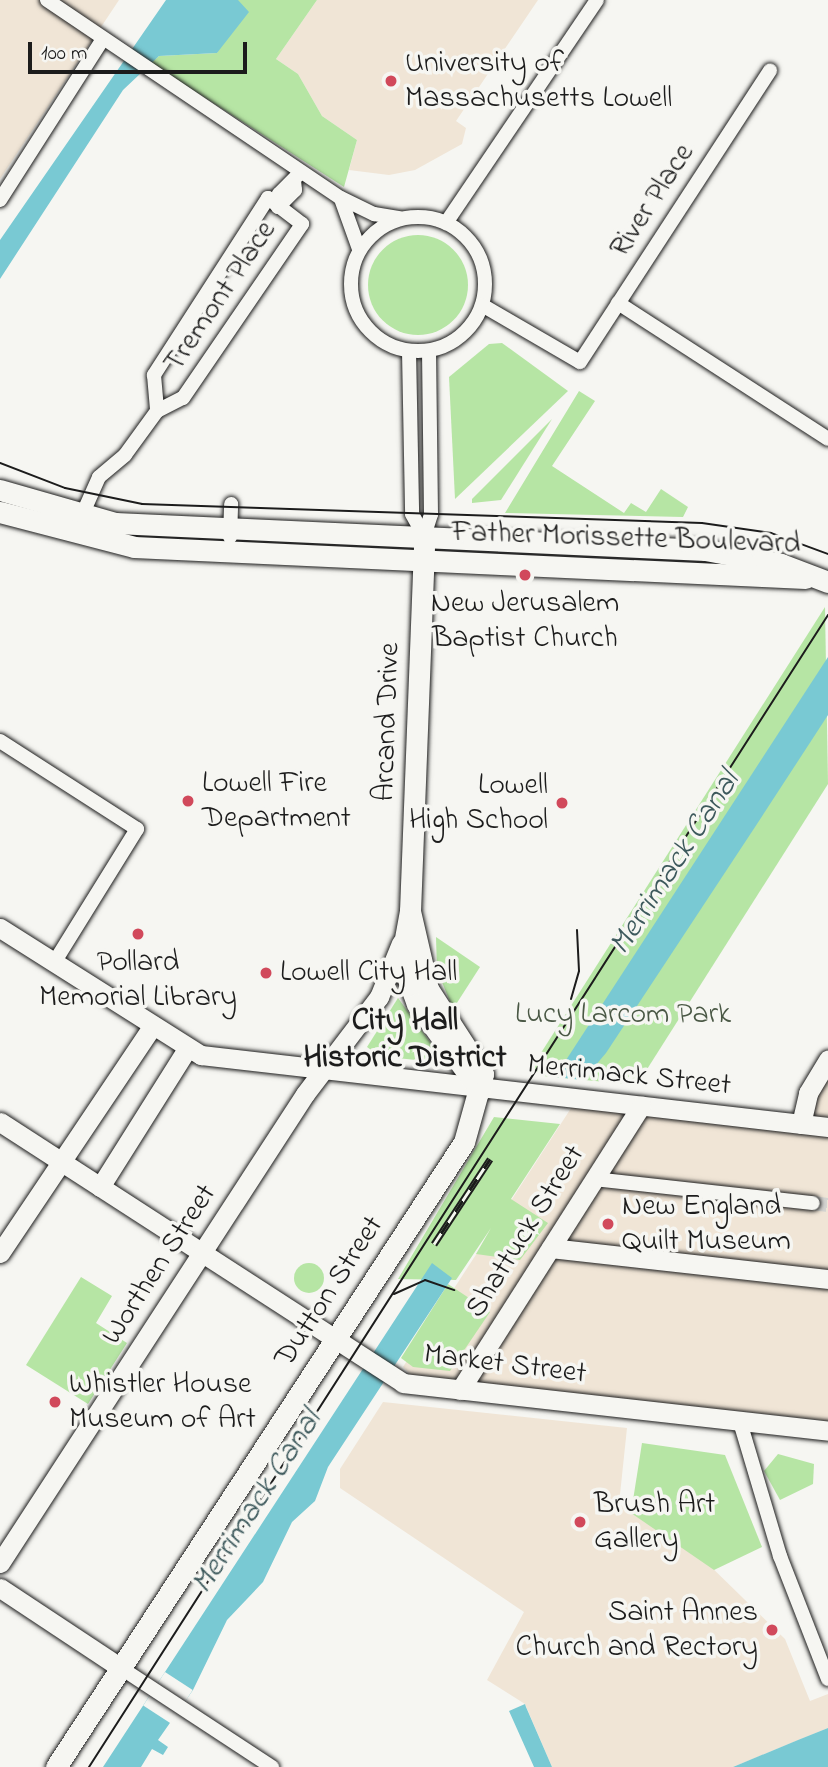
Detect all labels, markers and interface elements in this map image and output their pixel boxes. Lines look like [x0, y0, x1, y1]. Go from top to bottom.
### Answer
scale bar [32, 28, 250, 72]
text: 100 m [41, 39, 87, 69]
place label: University of Massachusetts Lowell [405, 46, 672, 116]
marker: University of Massachusetts Lowell [383, 73, 399, 89]
street label: River Place [603, 137, 703, 265]
street label: Tremont Place [157, 214, 285, 380]
street label: Father Morissette Boulevard [451, 515, 801, 563]
marker: New Jerusalem Baptist Church [517, 567, 533, 583]
place label: New Jerusalem Baptist Church [431, 586, 619, 656]
street label: Arcand Drive [367, 642, 409, 802]
water label: Merrimack Canal [602, 765, 750, 963]
place label: Lowell Fire Department [202, 766, 351, 836]
place label: Lowell High School [409, 768, 548, 838]
marker: Lowell Fire Department [180, 793, 196, 809]
marker: Lowell High School [554, 795, 570, 811]
marker: Pollard Memorial Library [130, 926, 146, 942]
place label: Pollard Memorial Library [39, 945, 237, 1016]
place label: Lowell City Hall [280, 955, 457, 991]
marker: Lowell City Hall [258, 965, 274, 981]
park label: Lucy Larcom Park [515, 997, 731, 1033]
district label: City Hall Historic District [304, 1004, 506, 1079]
street label: Merrimack Street [525, 1047, 733, 1105]
street label: Shattuck Street [459, 1139, 593, 1325]
street label: Worthen Street [95, 1178, 225, 1352]
place label: New England Quilt Museum [622, 1189, 791, 1260]
street label: Dutton Street [268, 1210, 392, 1374]
marker: New England Quilt Museum [600, 1216, 616, 1232]
street label: Market Street [422, 1337, 588, 1393]
place label: Whistler House Museum of Art [69, 1367, 256, 1438]
marker: Whistler House Museum of Art [47, 1394, 63, 1410]
water label: Merrimack Canal [184, 1404, 332, 1602]
place label: Brush Art Gallery [594, 1487, 715, 1558]
marker: Brush Art Gallery [572, 1514, 588, 1530]
place label: Saint Annes Church and Rectory [515, 1595, 758, 1666]
marker: Saint Annes Church and Rectory [764, 1622, 780, 1638]

